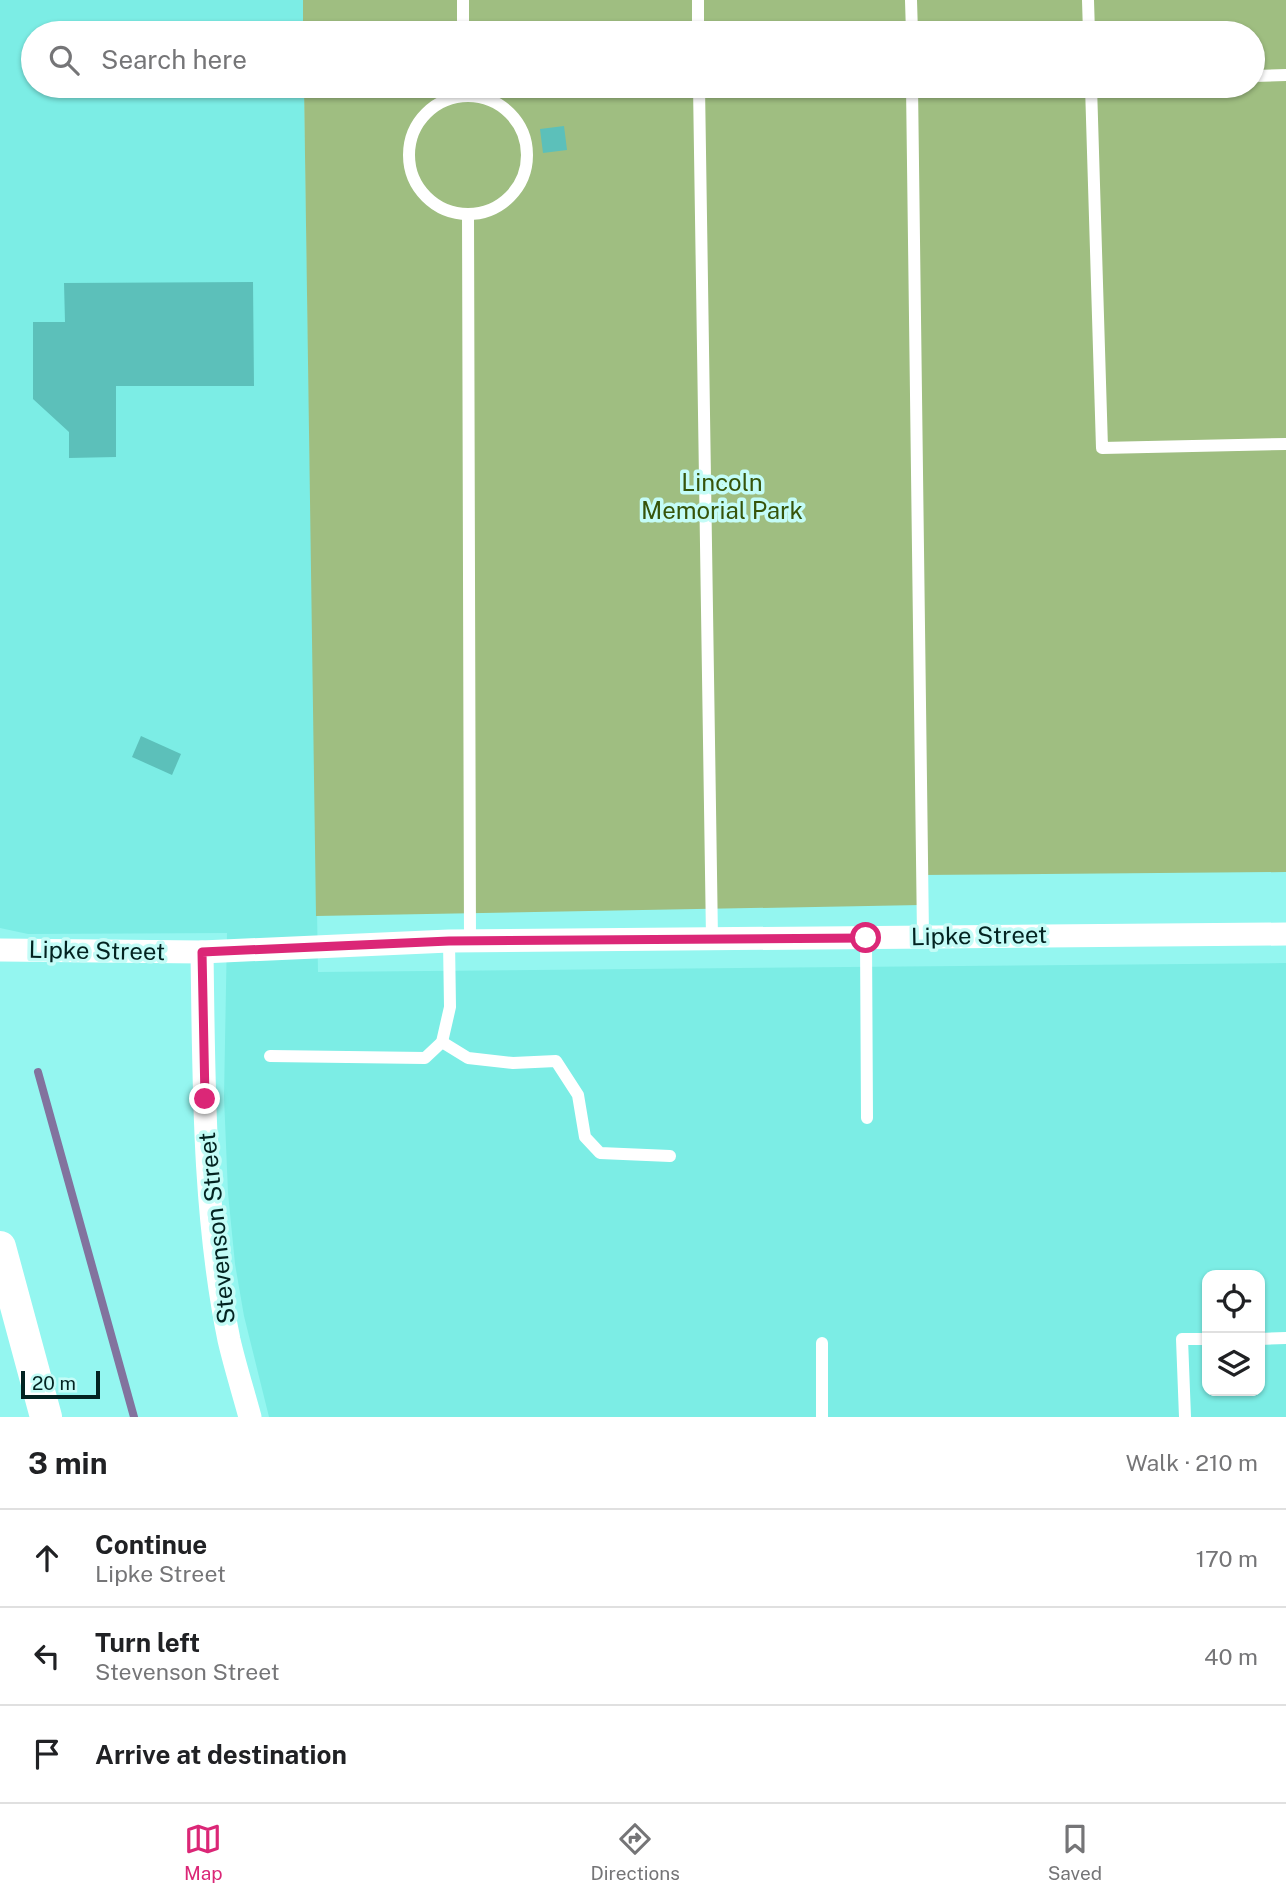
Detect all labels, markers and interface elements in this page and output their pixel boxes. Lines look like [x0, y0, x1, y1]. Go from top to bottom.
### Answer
search box [21, 21, 1265, 98]
icon: search [45, 41, 83, 79]
text: Search here [101, 44, 247, 75]
park label: Lincoln Memorial Park [641, 468, 803, 524]
street label: Lipke Street [910, 920, 1047, 950]
route start [850, 922, 881, 953]
street label: Lipke Street [29, 935, 166, 965]
route end [189, 1083, 220, 1114]
street label: Stevenson Street [192, 1131, 240, 1325]
map controls [1202, 1270, 1265, 1396]
button: locate [1202, 1270, 1265, 1333]
button: layers [1202, 1333, 1265, 1396]
scale bar [21, 1368, 100, 1400]
text: 20 m [32, 1372, 76, 1394]
text: 3 min [28, 1445, 107, 1481]
text: Walk · 210 m [1126, 1449, 1258, 1476]
text: Continue [95, 1529, 207, 1560]
icon: ahead [28, 1539, 66, 1577]
text: 170 m [1196, 1545, 1258, 1572]
text: Lipke Street [95, 1560, 226, 1587]
text: Turn left [95, 1627, 200, 1658]
icon: left [28, 1637, 66, 1675]
text: 40 m [1204, 1643, 1258, 1670]
text: Stevenson Street [95, 1658, 280, 1685]
icon: arrive [28, 1735, 66, 1773]
text: Arrive at destination [95, 1739, 347, 1770]
tab: Map [184, 1820, 223, 1884]
tab: Directions [591, 1820, 680, 1884]
tab: Saved [1048, 1820, 1102, 1884]

